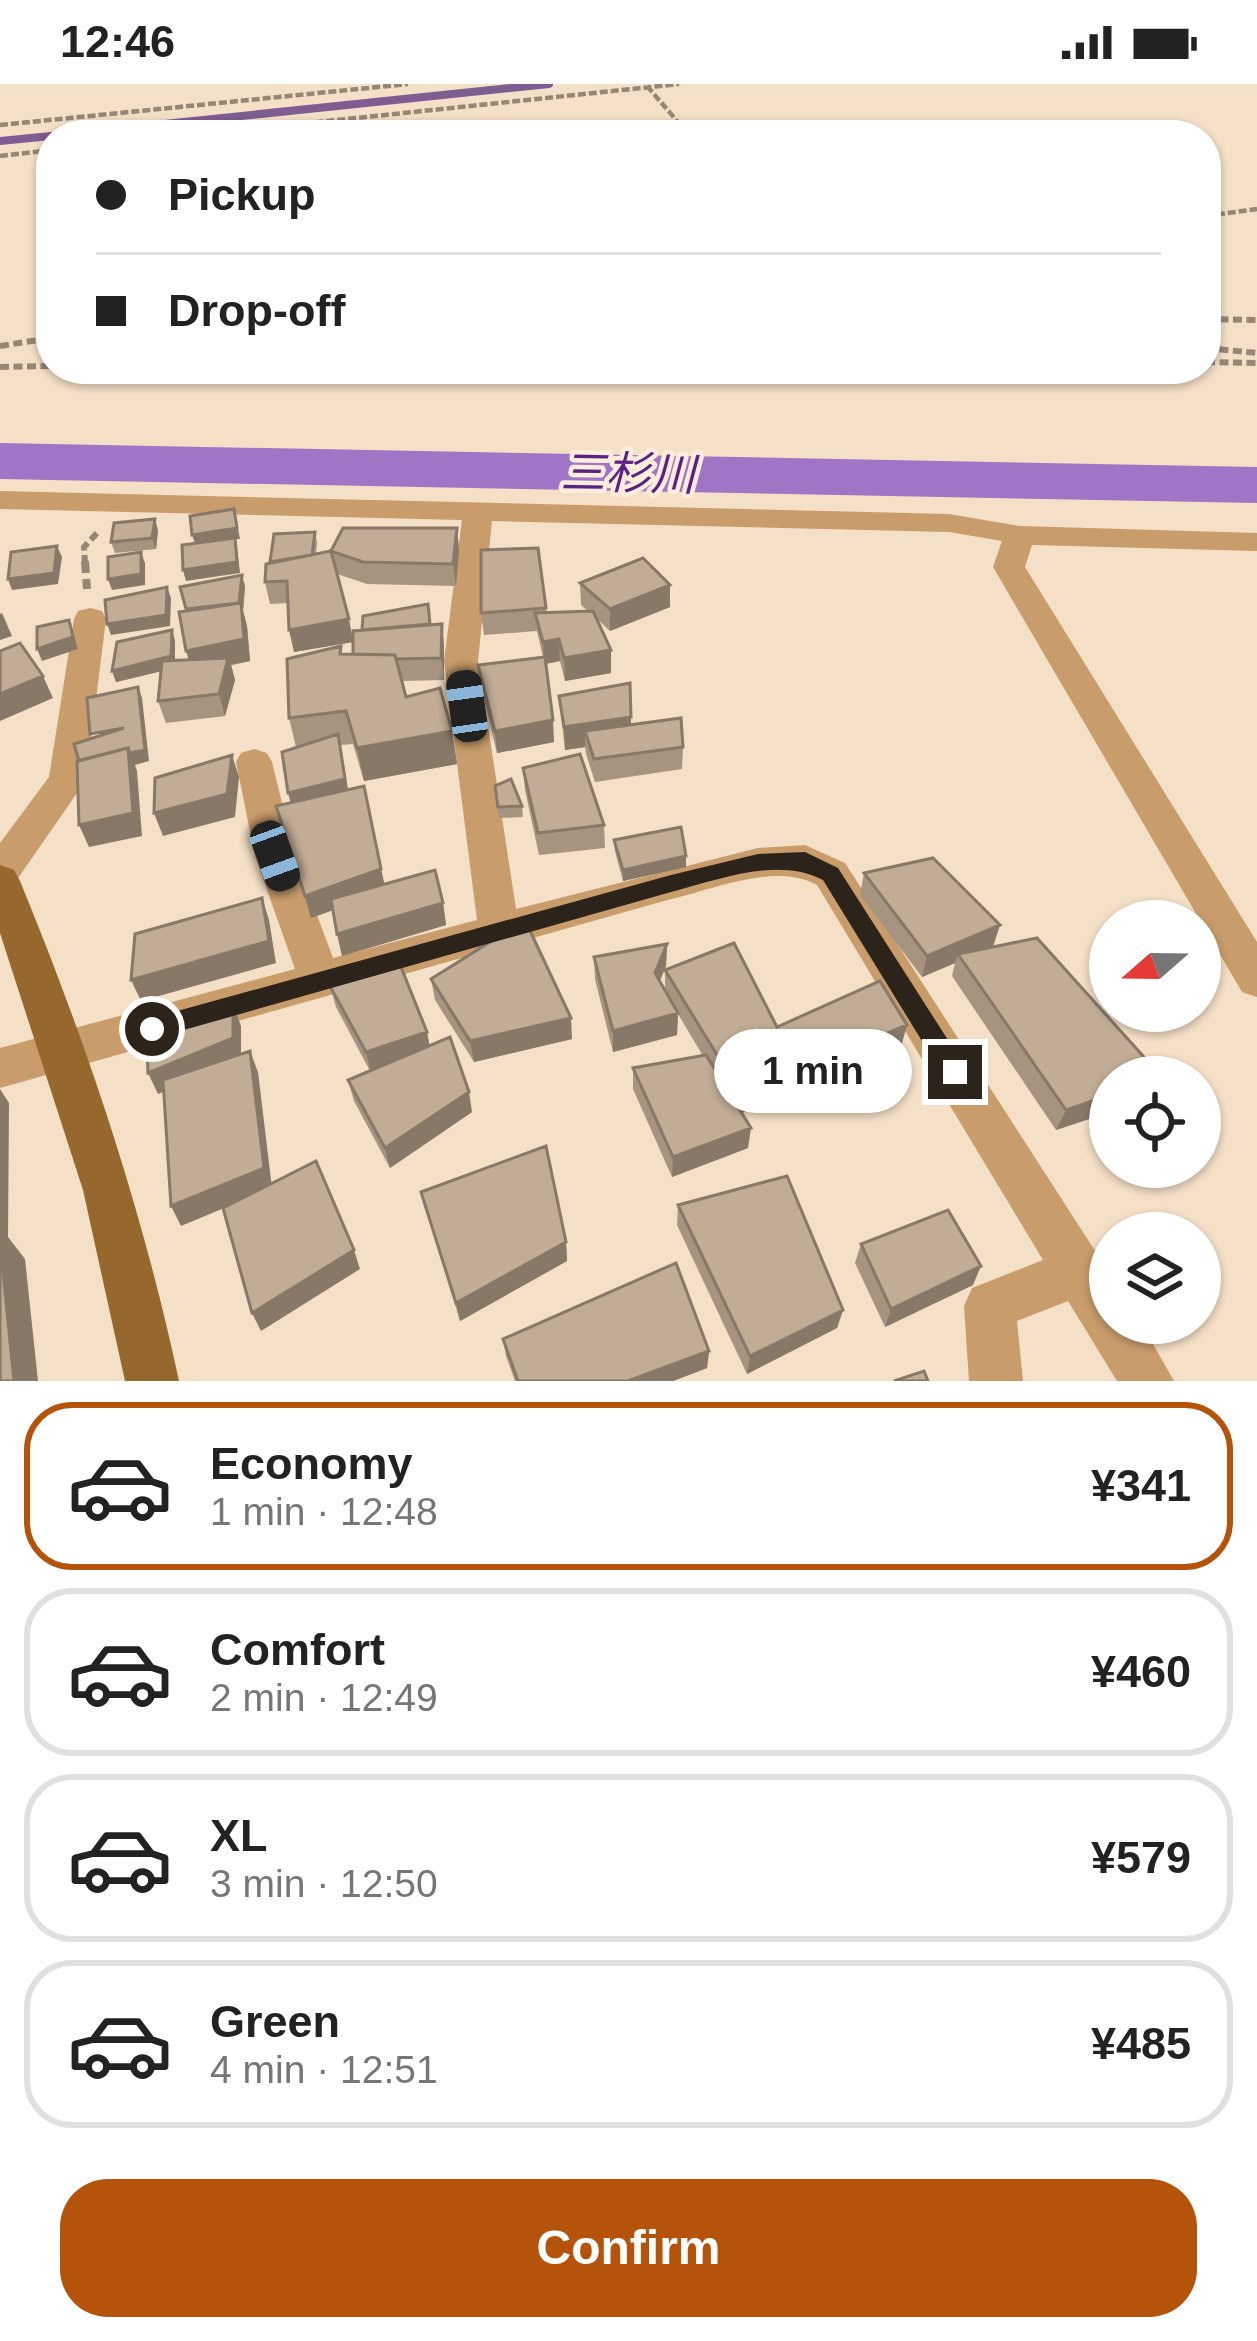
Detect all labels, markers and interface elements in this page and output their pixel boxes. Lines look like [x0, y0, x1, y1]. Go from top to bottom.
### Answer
text: 12:46 [60, 16, 175, 67]
text: Pickup [168, 169, 316, 220]
text: Drop-off [168, 285, 345, 336]
water label: 三杉川 [560, 447, 700, 500]
car [444, 668, 490, 744]
car [246, 816, 304, 896]
north arrow [1089, 900, 1221, 1032]
map controls [1089, 900, 1221, 1344]
route start [125, 1002, 179, 1056]
callout: 1 min [715, 1030, 913, 1114]
route end [928, 1045, 982, 1099]
text: 1 min [762, 1049, 864, 1092]
button: locate [1089, 1056, 1221, 1188]
button: layers [1089, 1212, 1221, 1344]
icon: car [66, 1432, 174, 1540]
text: Economy [210, 1438, 413, 1489]
text: ¥341 [1091, 1460, 1191, 1511]
text: 1 min · 12:48 [210, 1490, 438, 1533]
icon: car [66, 1618, 174, 1726]
text: Comfort [210, 1624, 385, 1675]
text: ¥460 [1091, 1646, 1191, 1697]
text: 2 min · 12:49 [210, 1676, 438, 1719]
icon: car [66, 1804, 174, 1912]
text: XL [210, 1810, 268, 1861]
text: ¥579 [1091, 1832, 1191, 1883]
text: 3 min · 12:50 [210, 1862, 438, 1905]
icon: car [66, 1990, 174, 2098]
text: Green [210, 1996, 340, 2047]
text: ¥485 [1091, 2018, 1191, 2069]
text: 4 min · 12:51 [210, 2048, 438, 2091]
button: Confirm [60, 2179, 1197, 2317]

